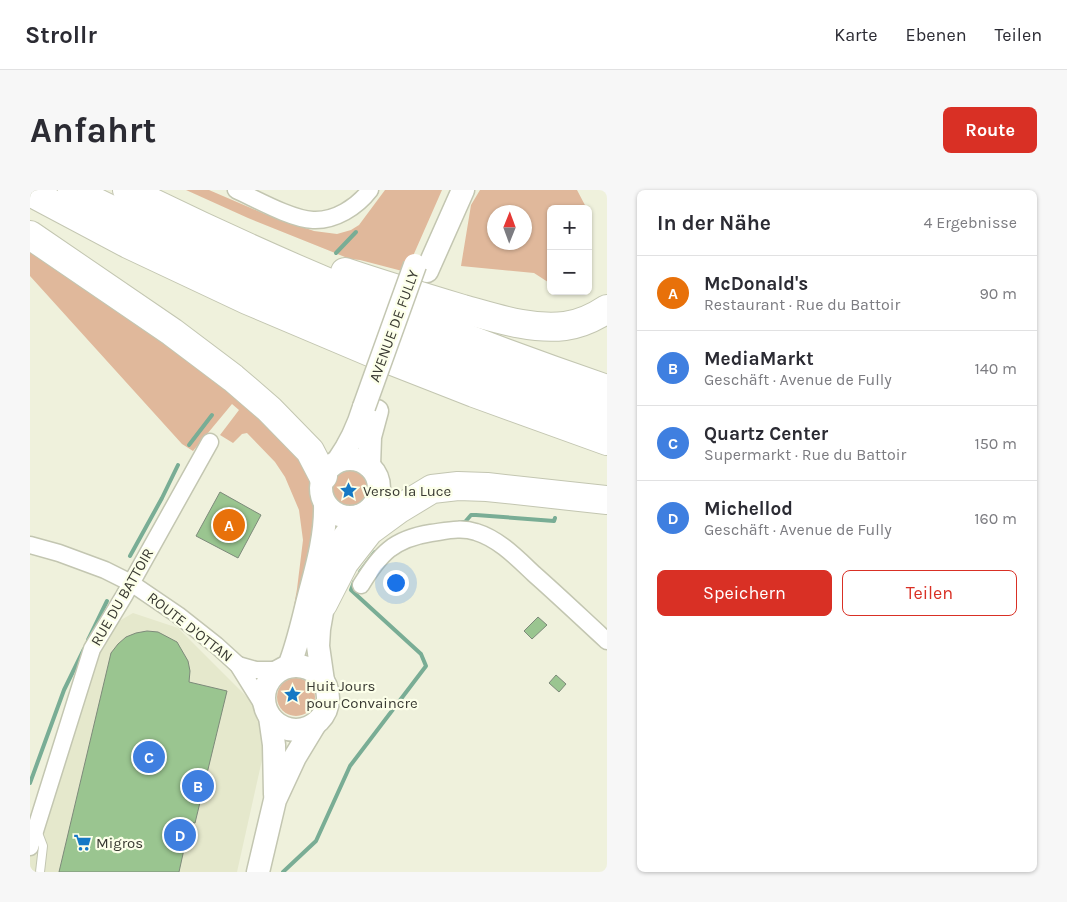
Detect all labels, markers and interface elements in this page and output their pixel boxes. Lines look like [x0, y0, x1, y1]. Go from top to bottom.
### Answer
text: Strollr [25, 21, 97, 49]
text: Karte [834, 24, 878, 46]
text: Ebenen [906, 24, 967, 46]
text: Teilen [995, 24, 1042, 46]
button: Route [943, 107, 1037, 153]
text: Anfahrt [30, 110, 156, 151]
north arrow [487, 205, 532, 250]
map controls [547, 205, 592, 295]
button: + [547, 205, 592, 250]
text: In der Nähe [657, 211, 771, 235]
text: 4 Ergebnisse [924, 213, 1017, 232]
button: − [547, 250, 592, 295]
street label: AVENUE DE FULLY [365, 267, 423, 384]
text: McDonald's [704, 273, 808, 295]
text: A [668, 284, 678, 303]
text: 90 m [979, 284, 1017, 303]
text: Restaurant · Rue du Battoir [704, 295, 900, 314]
text: MediaMarkt [704, 348, 814, 370]
text: B [668, 359, 678, 378]
text: 140 m [975, 359, 1017, 378]
text: Geschäft · Avenue de Fully [704, 370, 892, 389]
text: Quartz Center [704, 423, 828, 445]
text: C [668, 434, 678, 453]
text: 150 m [974, 434, 1017, 453]
text: Supermarkt · Rue du Battoir [704, 445, 906, 464]
place icon: Verso la Luce [339, 481, 359, 501]
place label: Verso la Luce [363, 482, 451, 500]
text: Michellod [704, 498, 793, 520]
pin: A [213, 506, 245, 544]
text: D [668, 509, 678, 528]
text: 160 m [974, 509, 1017, 528]
text: Geschäft · Avenue de Fully [704, 520, 892, 539]
street label: RUE DU BATTOIR [87, 545, 157, 649]
your location [383, 570, 409, 596]
button: Speichern [657, 570, 832, 616]
button: Teilen [842, 570, 1017, 616]
street label: ROUTE D'OTTAN [144, 588, 236, 666]
place label: Huit Jours pour Convaincre [306, 677, 418, 712]
place icon: Huit Jours pour Convaincre [282, 685, 302, 705]
pin: C [133, 738, 165, 776]
pin: B [182, 767, 214, 805]
pin: D [164, 816, 196, 854]
supermarket icon: Migros [72, 833, 92, 853]
place label: Migros [96, 834, 143, 852]

